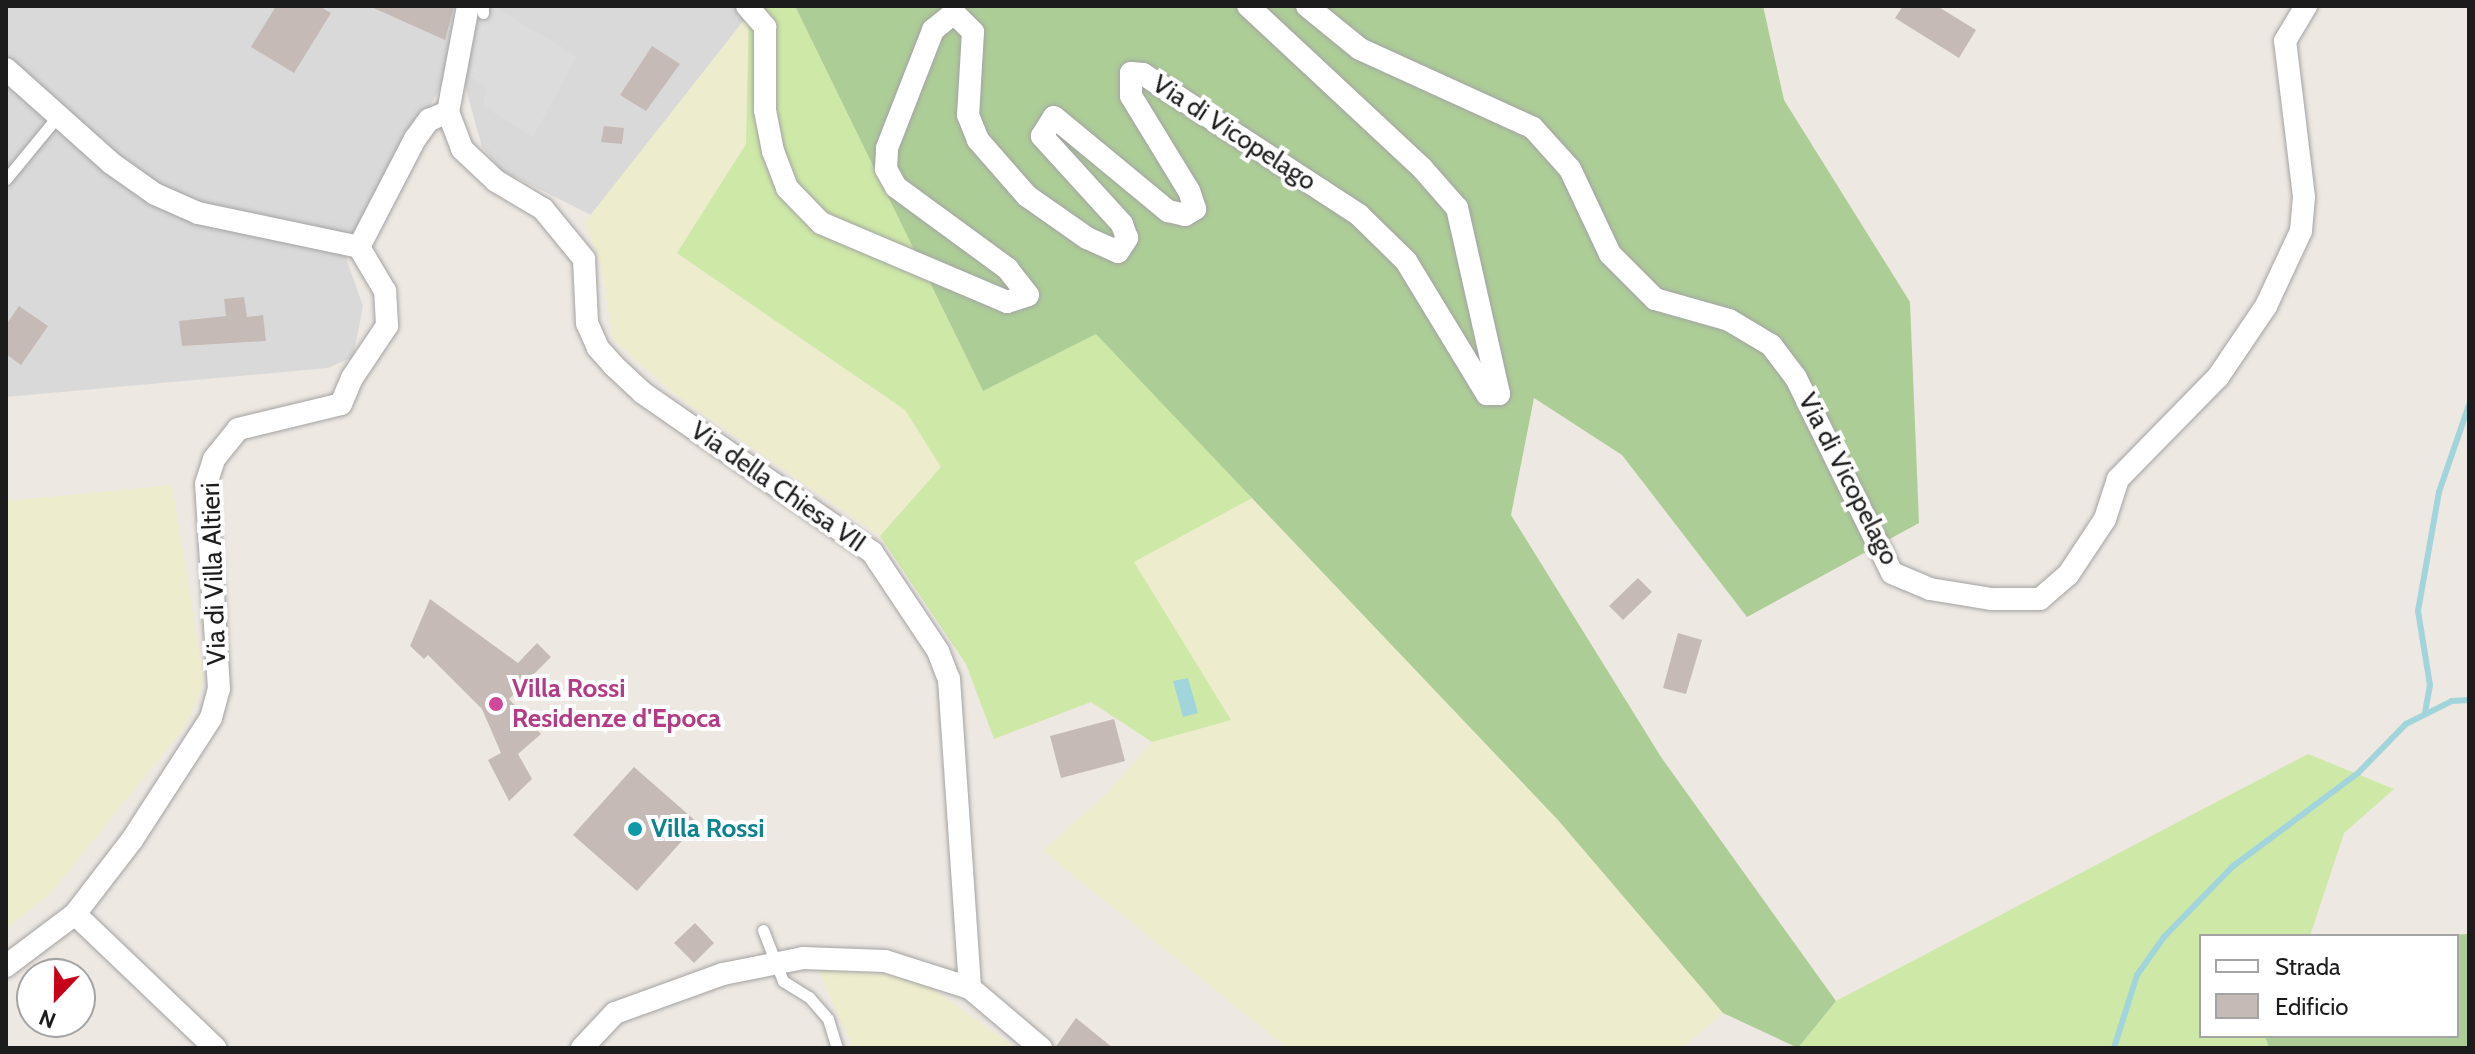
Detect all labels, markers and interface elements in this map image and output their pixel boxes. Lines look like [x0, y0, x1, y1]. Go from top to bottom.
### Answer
street label: Via di Vicopelago [1146, 69, 1322, 197]
street label: Via di Vicopelago [1791, 388, 1905, 570]
street label: Via della Chiesa VII [685, 415, 871, 559]
street label: Via di Villa Altieri [195, 482, 233, 666]
place label: Villa Rossi Residenze d'Epoca [512, 673, 721, 734]
marker: Villa Rossi Residenze d'Epoca [487, 695, 505, 713]
place label: Villa Rossi [651, 813, 765, 845]
marker: Villa Rossi [626, 820, 644, 838]
legend [2199, 934, 2459, 1038]
text: Strada [2275, 952, 2341, 981]
north arrow [16, 958, 96, 1038]
text: Edificio [2275, 992, 2349, 1021]
text: N [35, 1003, 60, 1034]

